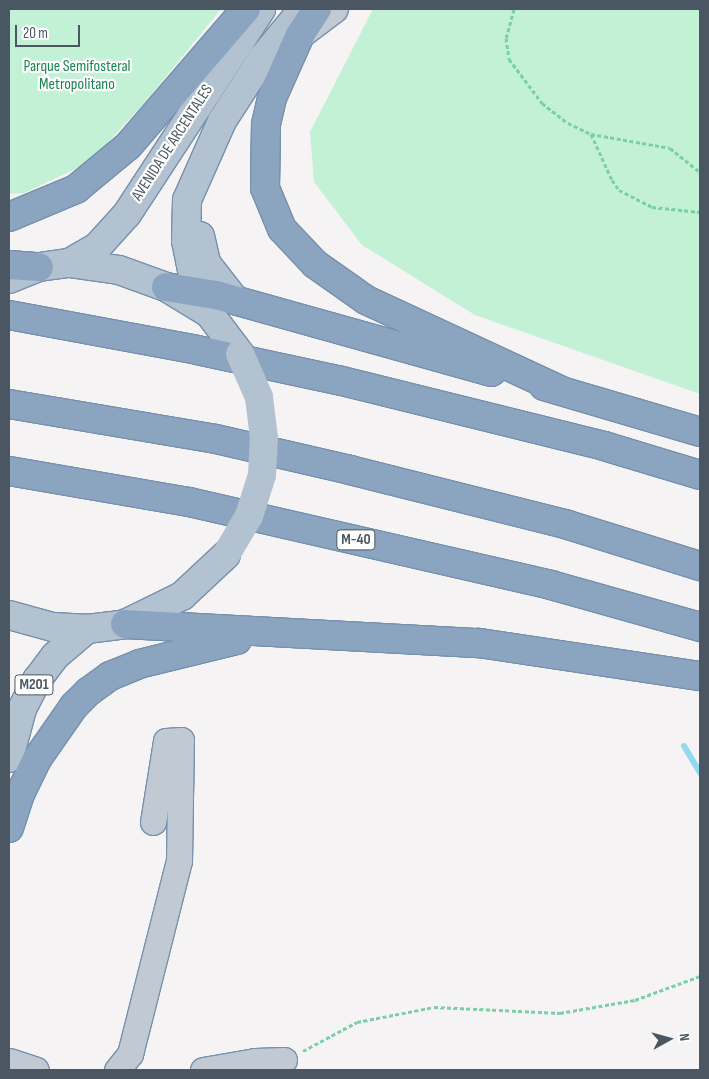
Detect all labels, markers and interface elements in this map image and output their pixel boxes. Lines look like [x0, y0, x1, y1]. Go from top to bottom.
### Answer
scale bar [18, 15, 82, 47]
text: 20 m [23, 24, 48, 43]
park label: Parque Semifosteral Metropolitano [23, 57, 131, 95]
street label: AVENIDA DE ARCENTALES [128, 81, 218, 205]
road number: M-40 [336, 528, 376, 552]
road number: M201 [14, 672, 54, 698]
north arrow [644, 1014, 694, 1064]
text: N [675, 1032, 693, 1042]

